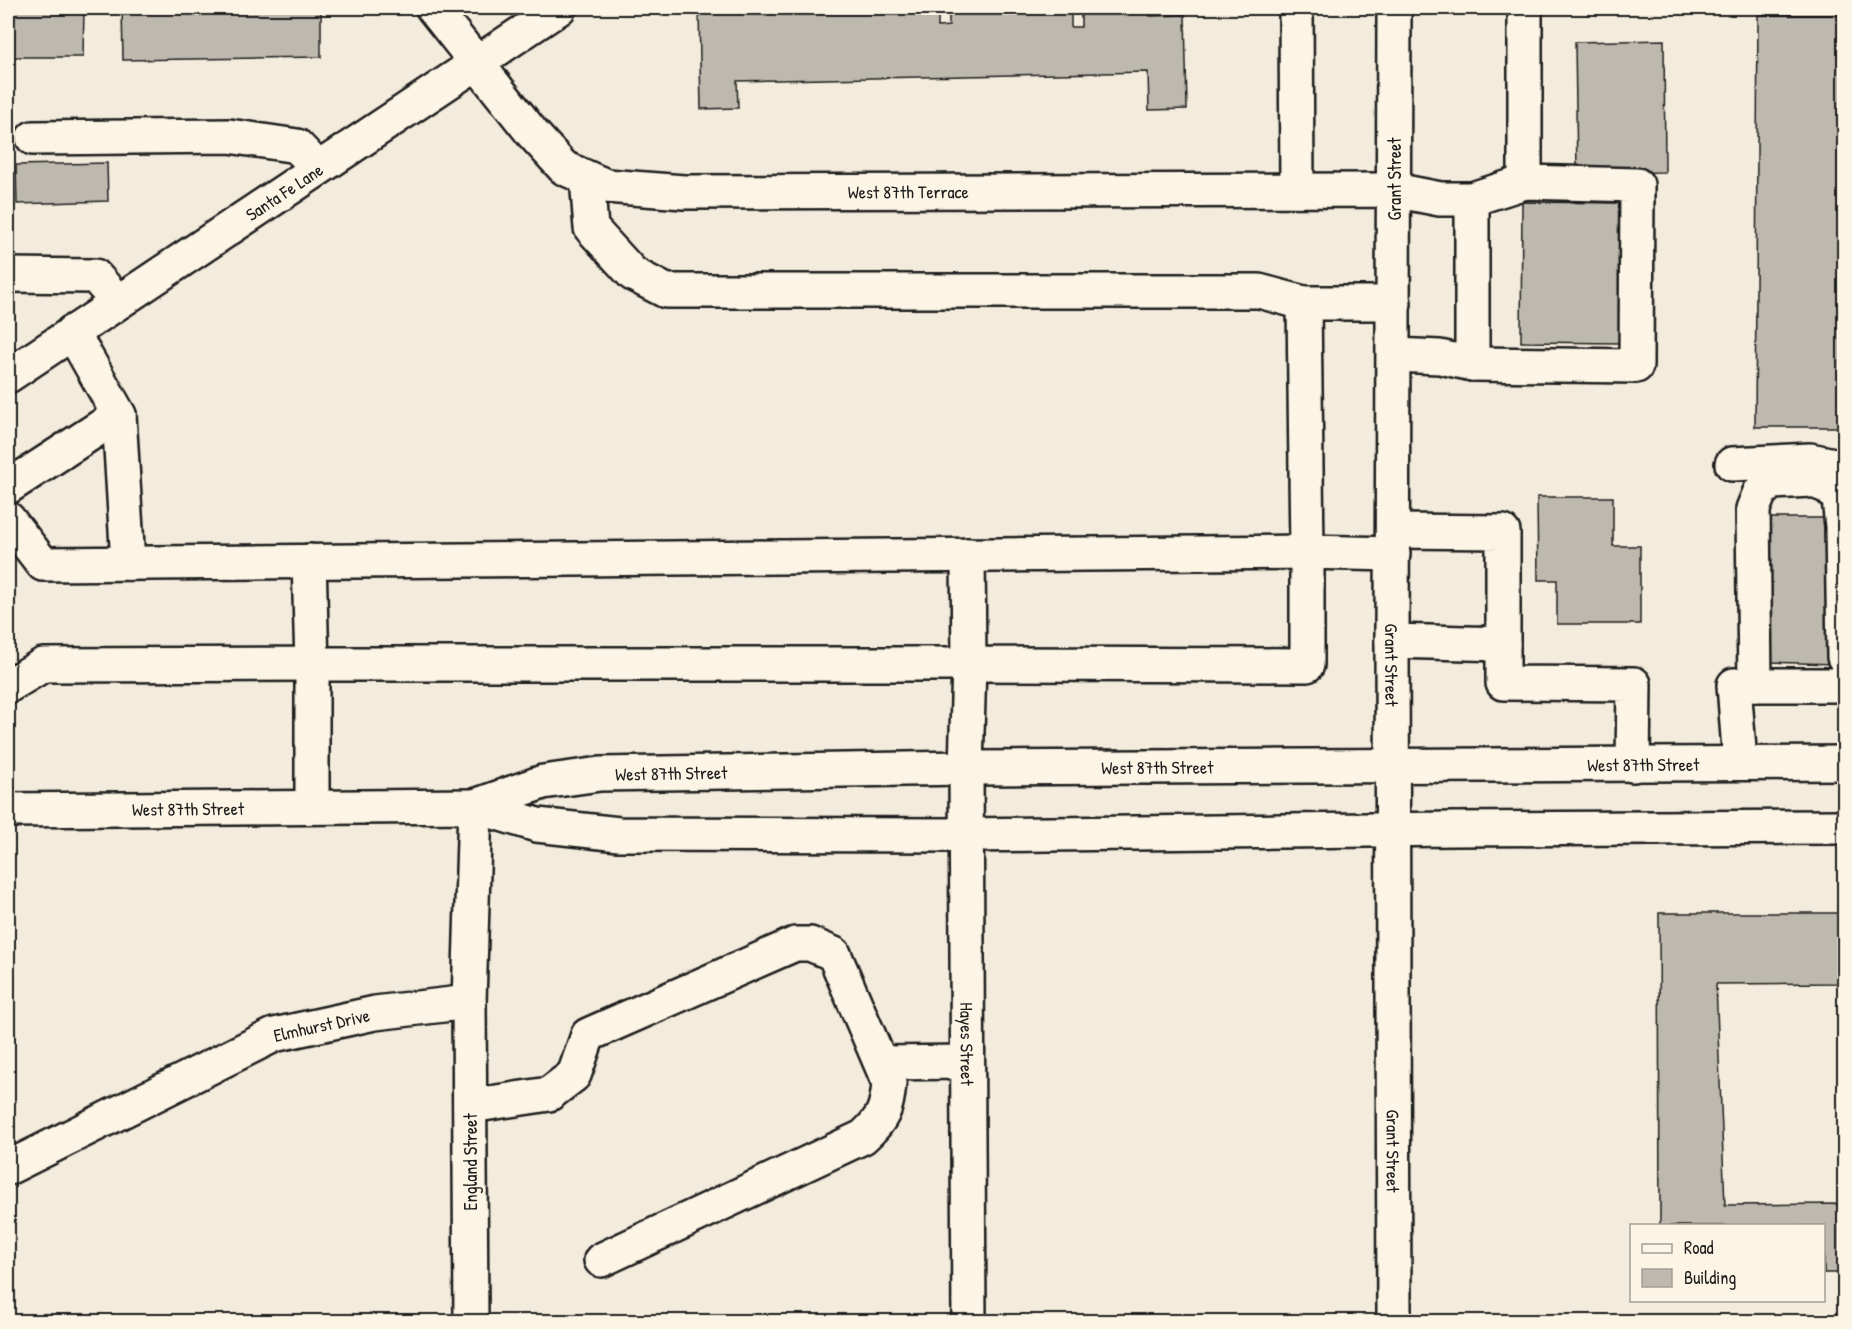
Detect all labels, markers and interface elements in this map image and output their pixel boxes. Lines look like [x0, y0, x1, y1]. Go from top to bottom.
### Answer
street label: Grant Street [1382, 137, 1407, 221]
street label: Santa Fe Lane [241, 157, 328, 226]
street label: West 87th Terrace [848, 179, 969, 204]
street label: Grant Street [1379, 623, 1405, 707]
street label: West 87th Street [1587, 751, 1700, 777]
street label: West 87th Street [1101, 754, 1214, 780]
street label: West 87th Street [615, 759, 728, 786]
street label: West 87th Street [132, 795, 245, 821]
street label: Elmhurst Drive [271, 1002, 372, 1047]
street label: Hayes Street [955, 1002, 980, 1086]
street label: Grant Street [1381, 1109, 1406, 1193]
street label: England Street [458, 1113, 483, 1211]
legend [1630, 1224, 1825, 1302]
text: Road [1684, 1235, 1714, 1260]
text: Building [1684, 1265, 1736, 1290]

